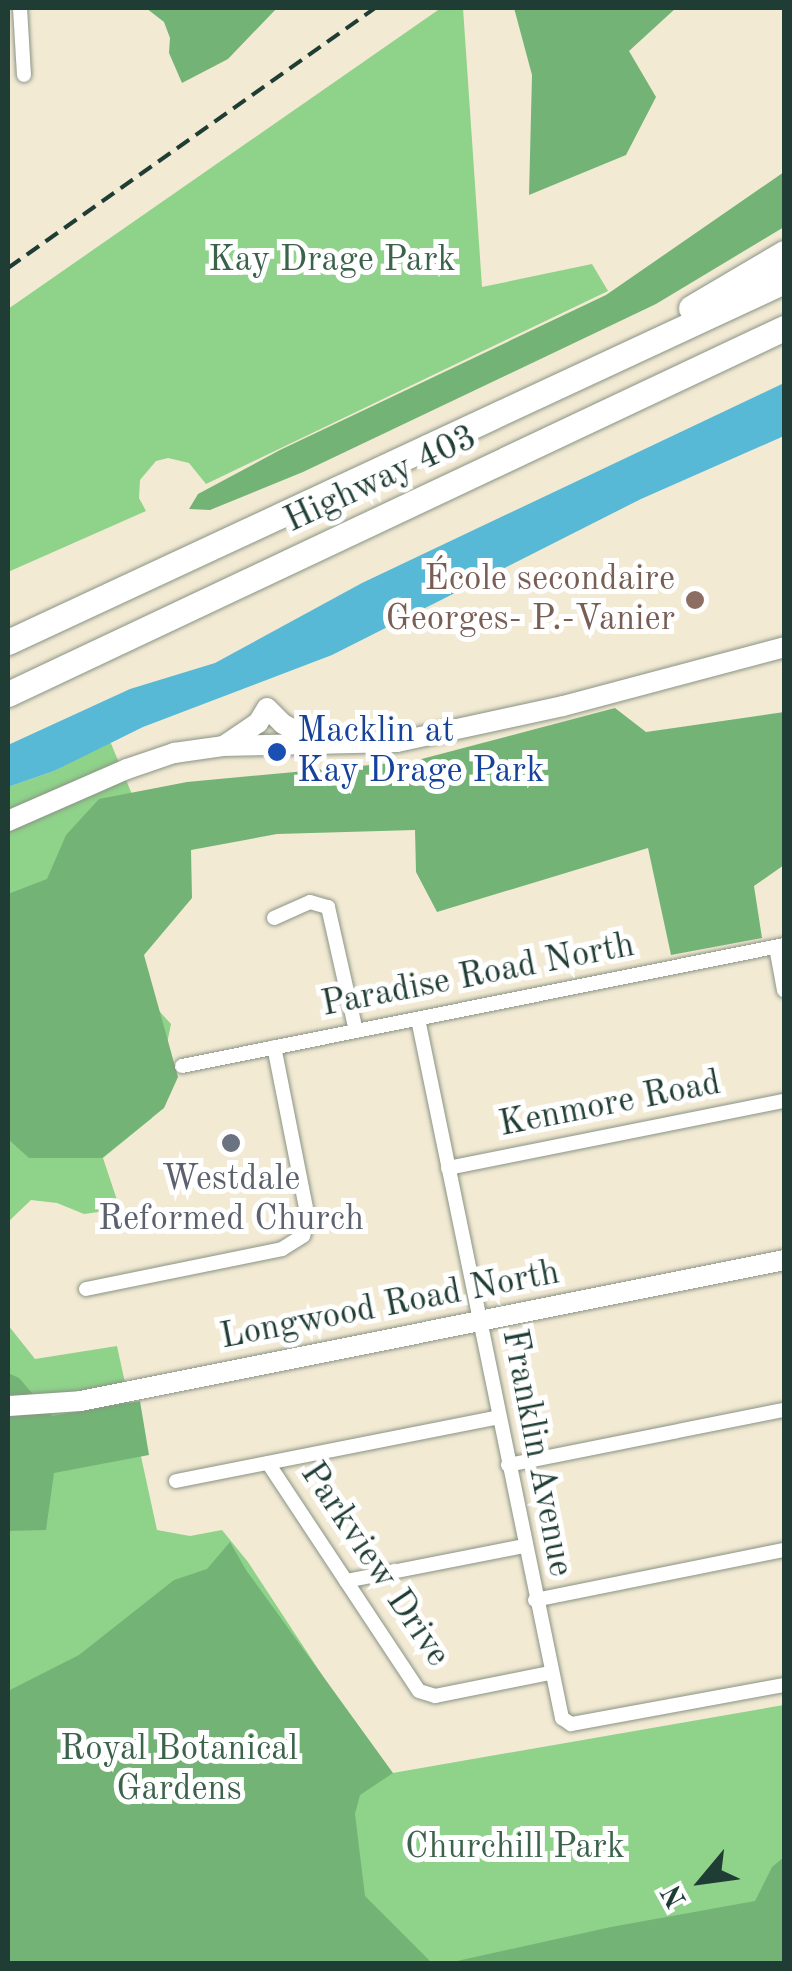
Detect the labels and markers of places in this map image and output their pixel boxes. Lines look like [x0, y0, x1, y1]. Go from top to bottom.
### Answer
place label: École secondaire Georges- P.-Vanier [385, 559, 675, 641]
marker: École secondaire Georges- P.-Vanier [684, 589, 706, 611]
place label: Macklin at Kay Drage Park [297, 711, 544, 793]
marker: Macklin at Kay Drage Park [266, 741, 288, 763]
marker: Westdale Reformed Church [220, 1132, 242, 1154]
place label: Westdale Reformed Church [98, 1159, 364, 1241]

